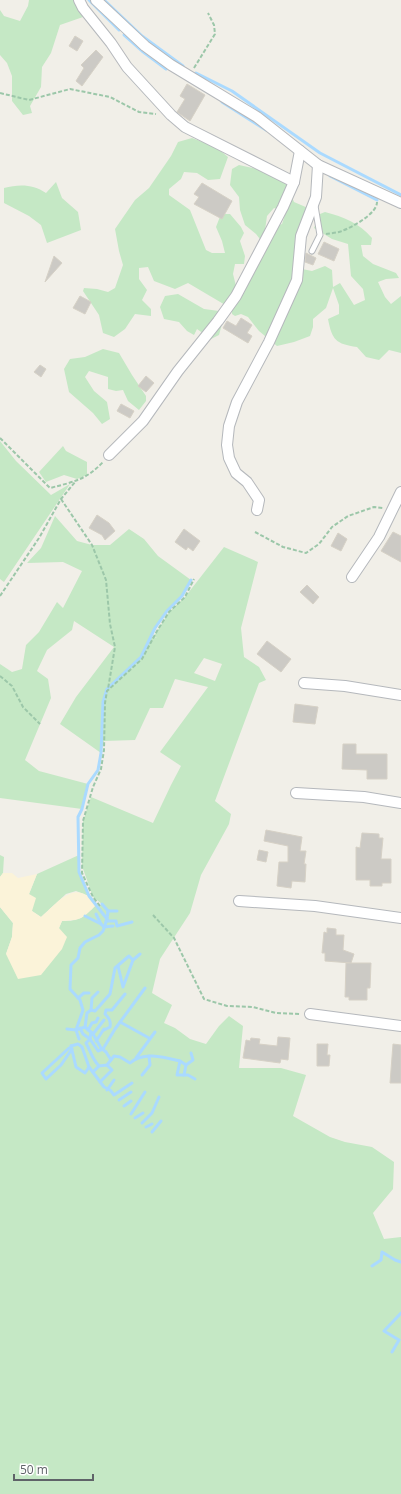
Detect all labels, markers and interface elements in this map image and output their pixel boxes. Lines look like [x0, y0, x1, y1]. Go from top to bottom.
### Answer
scale bar [14, 1456, 93, 1482]
text: 50 m [20, 1461, 48, 1478]

